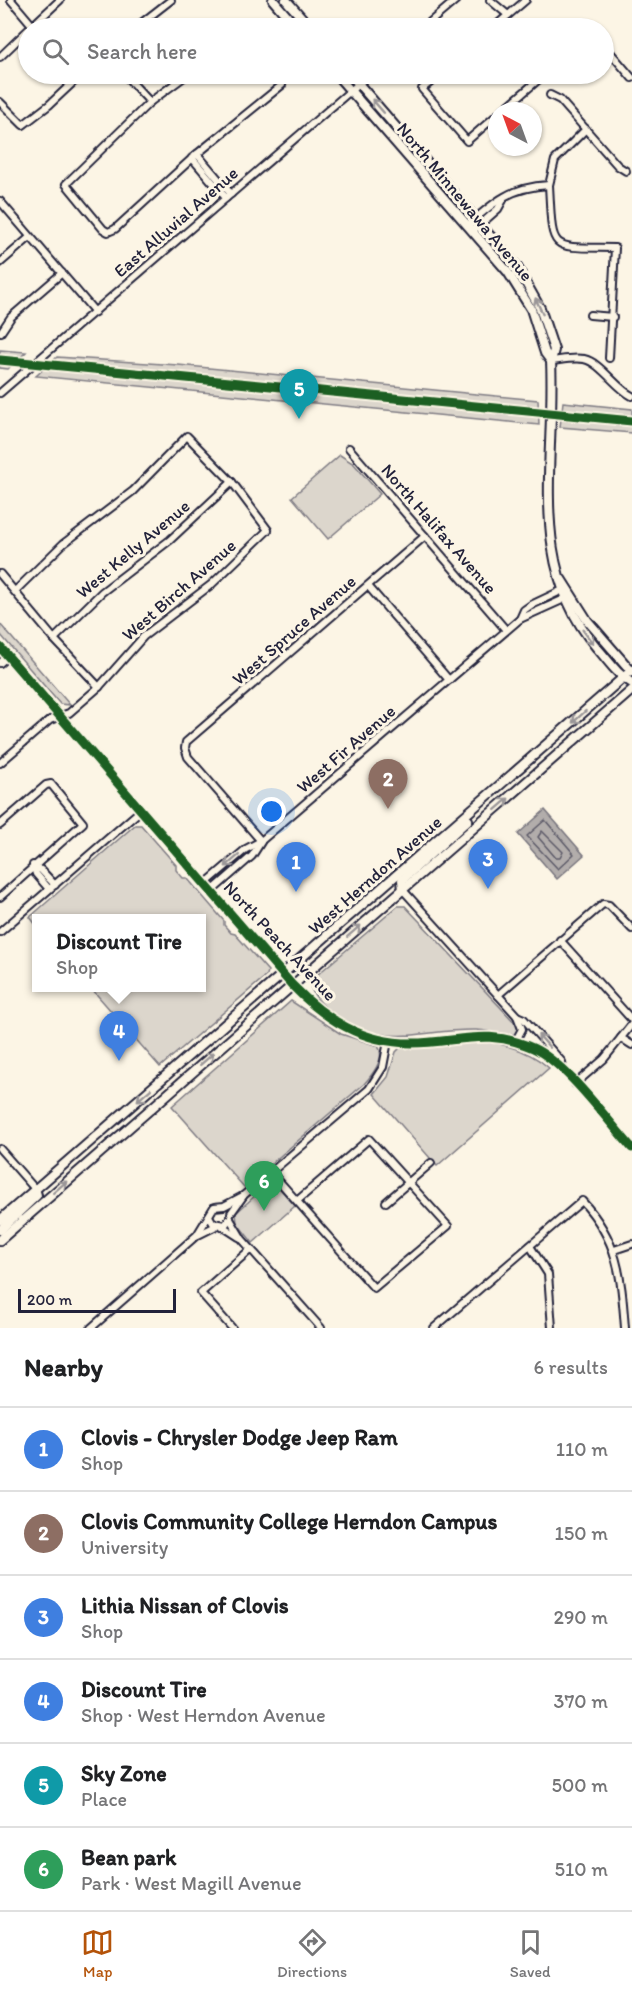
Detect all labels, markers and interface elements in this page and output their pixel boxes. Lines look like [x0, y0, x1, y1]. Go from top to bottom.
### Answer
search box [18, 18, 614, 84]
icon: search [39, 35, 72, 68]
text: Search here [87, 38, 197, 65]
one-way arrow [371, 99, 385, 114]
north arrow [488, 102, 542, 156]
street label: North Minnewawa Avenue [392, 118, 538, 286]
street label: East Alluvial Avenue [109, 162, 243, 282]
one-way arrow [532, 298, 544, 316]
pin: 5 [280, 370, 318, 419]
street label: North Halifax Avenue [376, 459, 502, 599]
street label: West Kelly Avenue [72, 495, 194, 603]
street label: West Birch Avenue [117, 534, 241, 646]
street label: West Spruce Avenue [228, 570, 360, 690]
one-way arrow [582, 629, 595, 645]
street label: West Fir Avenue [292, 700, 400, 798]
one-way arrow [572, 710, 587, 724]
pin: 2 [368, 760, 408, 809]
your location [257, 797, 286, 826]
one-way arrow [494, 797, 509, 811]
street label: West Herndon Avenue [304, 811, 446, 939]
pin: 3 [468, 840, 508, 889]
pin: 1 [276, 842, 316, 892]
one-way arrow [225, 854, 240, 868]
street label: North Peach Avenue [219, 877, 341, 1005]
popup [32, 914, 206, 992]
one-way arrow [346, 925, 362, 938]
text: Discount Tire [56, 928, 182, 955]
text: Shop [56, 955, 98, 979]
pin: 4 [100, 1012, 138, 1061]
one-way arrow [537, 1034, 551, 1049]
one-way arrow [199, 1052, 214, 1066]
one-way arrow [137, 1088, 152, 1102]
pin: 6 [244, 1162, 284, 1211]
one-way arrow [52, 1181, 68, 1194]
scale bar [18, 1286, 176, 1314]
text: 200 m [27, 1290, 72, 1309]
text: Nearby [24, 1351, 103, 1383]
text: 6 results [534, 1355, 608, 1379]
text: Clovis - Chrysler Dodge Jeep Ram [81, 1424, 398, 1451]
text: 1 [39, 1437, 48, 1461]
text: 110 m [556, 1437, 608, 1461]
text: Shop [81, 1451, 123, 1475]
text: Clovis Community College Herndon Campus [81, 1508, 497, 1535]
text: 2 [38, 1521, 49, 1545]
text: 150 m [555, 1521, 608, 1545]
text: University [81, 1535, 168, 1559]
text: Lithia Nissan of Clovis [81, 1592, 289, 1619]
text: 3 [38, 1605, 49, 1629]
text: 290 m [553, 1605, 608, 1629]
text: Shop [81, 1619, 123, 1643]
text: Discount Tire [81, 1676, 207, 1703]
text: 4 [37, 1689, 50, 1713]
text: 370 m [554, 1689, 608, 1713]
text: Shop · West Herndon Avenue [81, 1703, 326, 1727]
text: Sky Zone [81, 1760, 167, 1787]
text: 5 [38, 1773, 49, 1797]
text: 500 m [552, 1773, 608, 1797]
text: Place [81, 1787, 127, 1811]
text: Bean park [81, 1844, 176, 1871]
text: 6 [38, 1857, 49, 1881]
text: 510 m [555, 1857, 608, 1881]
text: Park · West Magill Avenue [81, 1871, 302, 1895]
tab: Map [81, 1926, 114, 1981]
tab: Directions [277, 1926, 347, 1981]
tab: Saved [510, 1926, 551, 1981]

